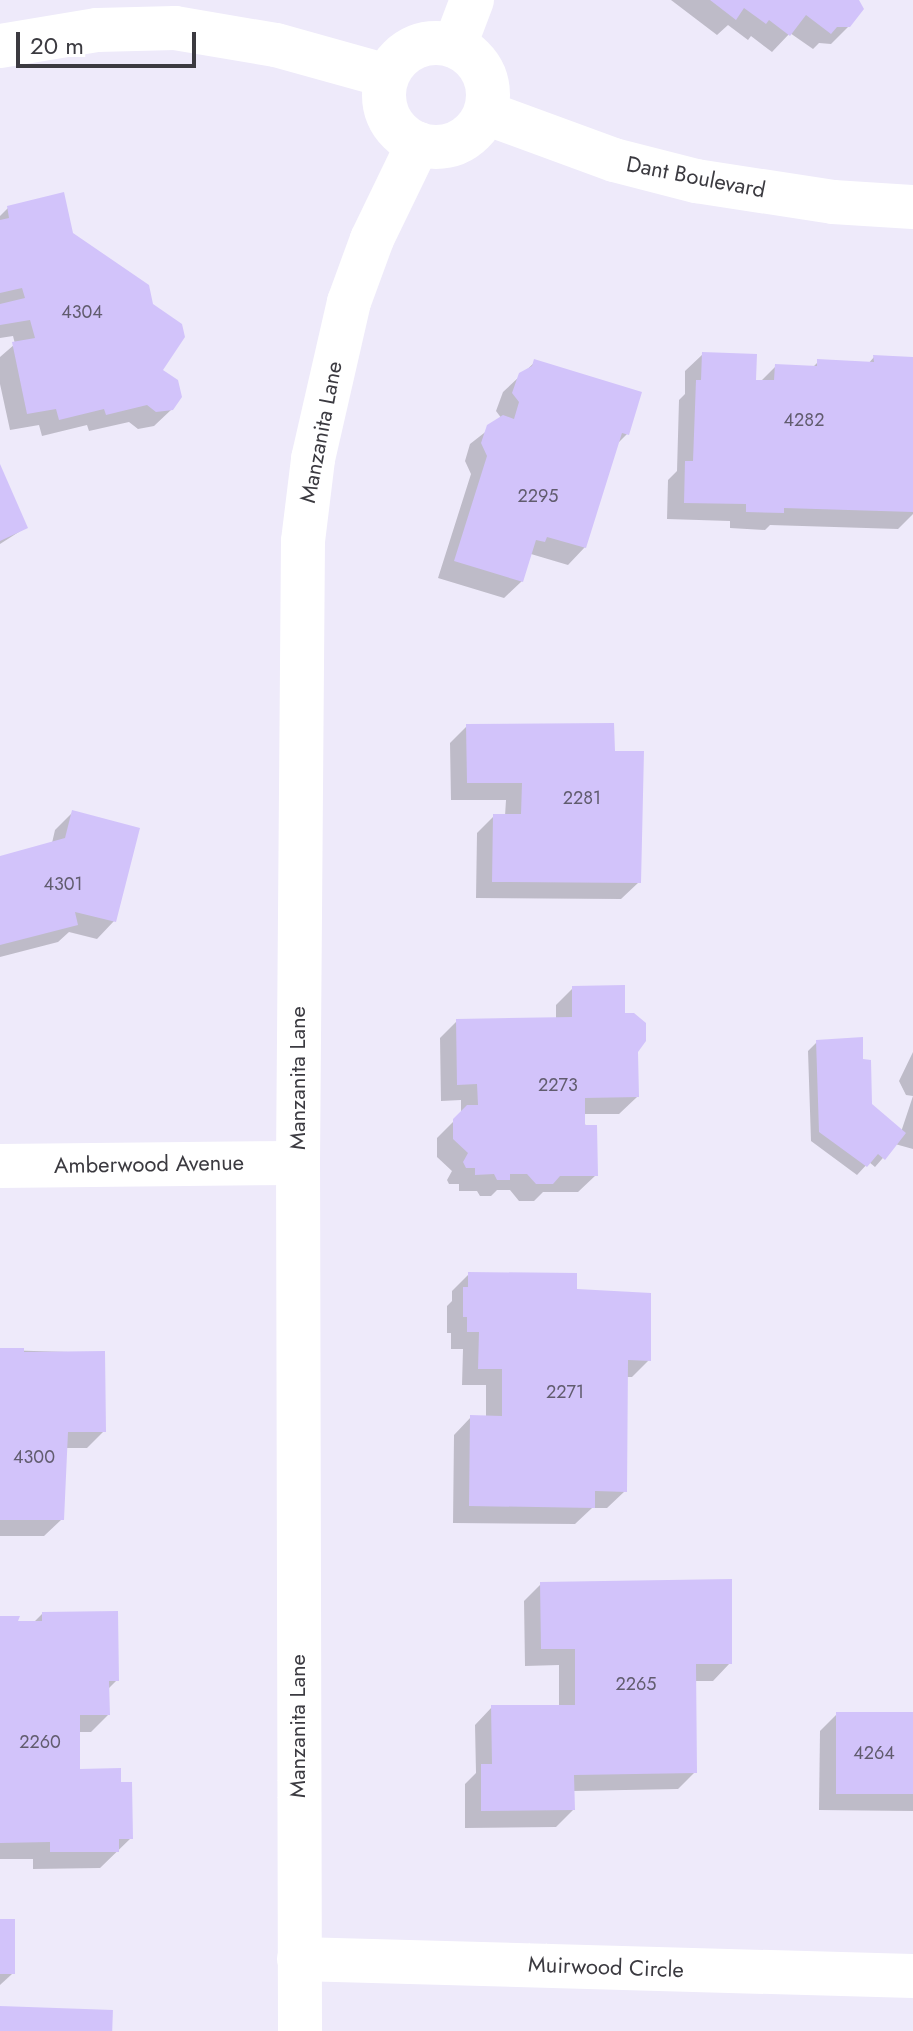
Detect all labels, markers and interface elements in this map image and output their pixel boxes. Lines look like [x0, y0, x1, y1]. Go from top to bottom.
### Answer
scale bar [20, 16, 200, 66]
text: 20 m [30, 28, 84, 63]
street label: Dant Boulevard [624, 151, 768, 203]
house number: 4304 [61, 301, 103, 323]
street label: Manzanita Lane [294, 359, 348, 505]
house number: 4282 [784, 409, 824, 431]
house number: 2295 [517, 485, 559, 507]
house number: 2281 [563, 787, 601, 809]
house number: 4301 [43, 873, 83, 895]
street label: Manzanita Lane [285, 1006, 311, 1150]
house number: 2273 [538, 1074, 578, 1096]
street label: Amberwood Avenue [54, 1149, 244, 1179]
house number: 2271 [546, 1381, 584, 1403]
house number: 4300 [13, 1446, 55, 1468]
street label: Manzanita Lane [285, 1654, 311, 1798]
house number: 2265 [615, 1673, 657, 1695]
house number: 2260 [19, 1731, 61, 1753]
house number: 4264 [853, 1742, 895, 1764]
street label: Muirwood Circle [528, 1951, 684, 1983]

